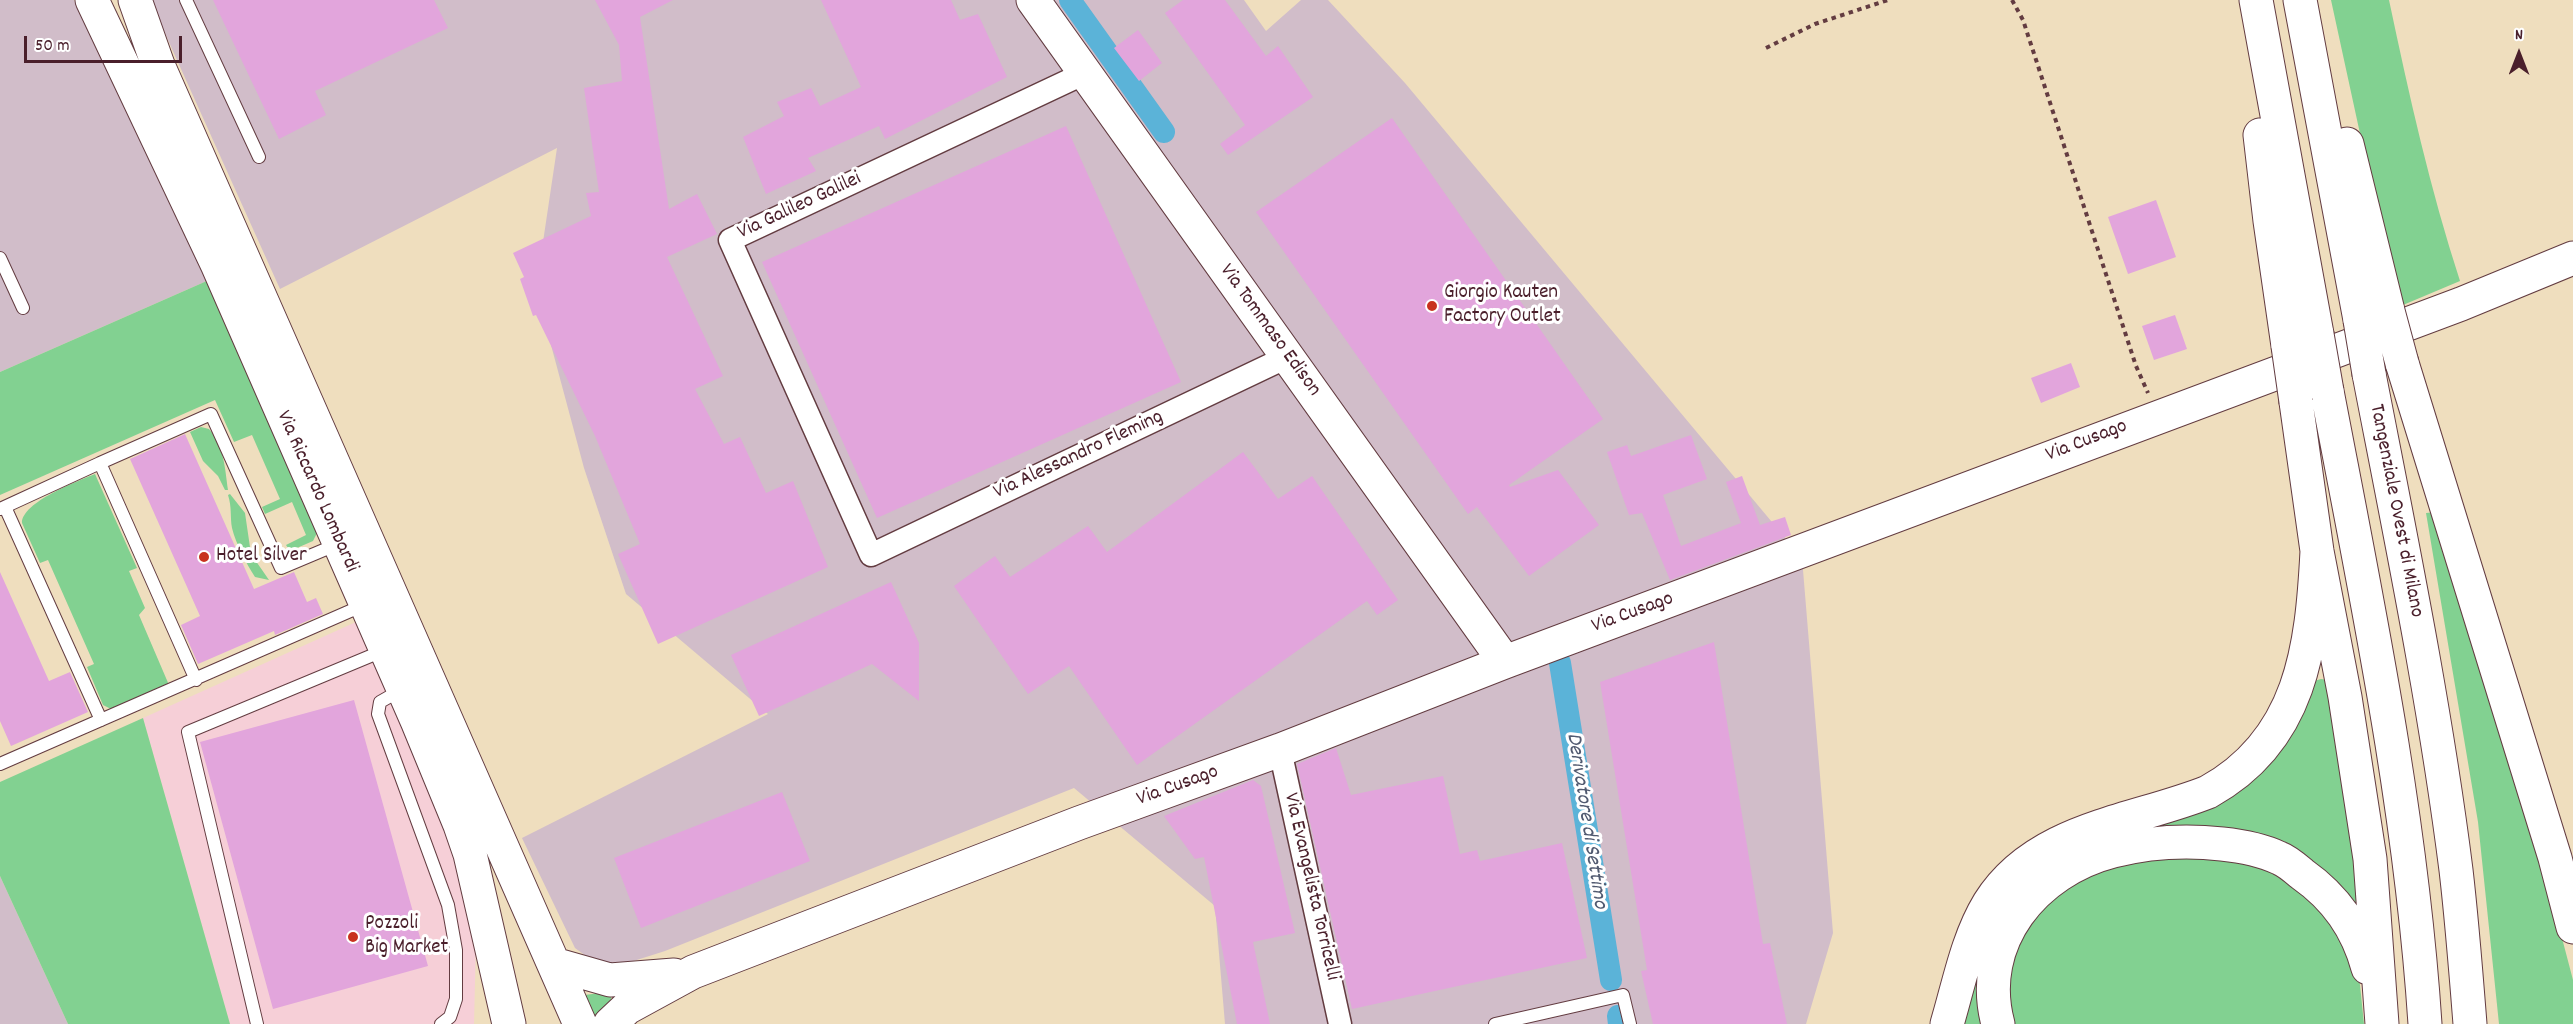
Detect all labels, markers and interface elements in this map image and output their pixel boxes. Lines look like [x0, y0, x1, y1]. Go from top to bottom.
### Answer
scale bar [27, 24, 184, 62]
north arrow [2489, 24, 2549, 84]
text: N [2515, 24, 2523, 47]
text: 50 m [35, 34, 70, 59]
street label: Via Galileo Galilei [734, 167, 866, 247]
street label: Via Tommaso Edison [1213, 260, 1325, 402]
place label: Giorgio Kauten Factory Outlet [1444, 281, 1561, 331]
marker: Giorgio Kauten Factory Outlet [1425, 299, 1439, 313]
street label: Tangenziale Ovest di Milano [2362, 402, 2428, 620]
street label: Via Alessandro Fleming [990, 406, 1168, 506]
street label: Via Riccardo Lombardi [269, 407, 363, 577]
street label: Via Cusago [2043, 415, 2131, 469]
place label: Hotel Silver [216, 544, 307, 570]
marker: Hotel Silver [197, 550, 211, 564]
street label: Via Cusago [1589, 588, 1677, 640]
water label: Derivatore di Settimo [1558, 731, 1612, 911]
street label: Via Cusago [1134, 761, 1222, 813]
street label: Via Evangelista Torricelli [1276, 791, 1344, 983]
place label: Pozzoli Big Market [365, 912, 448, 962]
marker: Pozzoli Big Market [346, 930, 360, 944]

